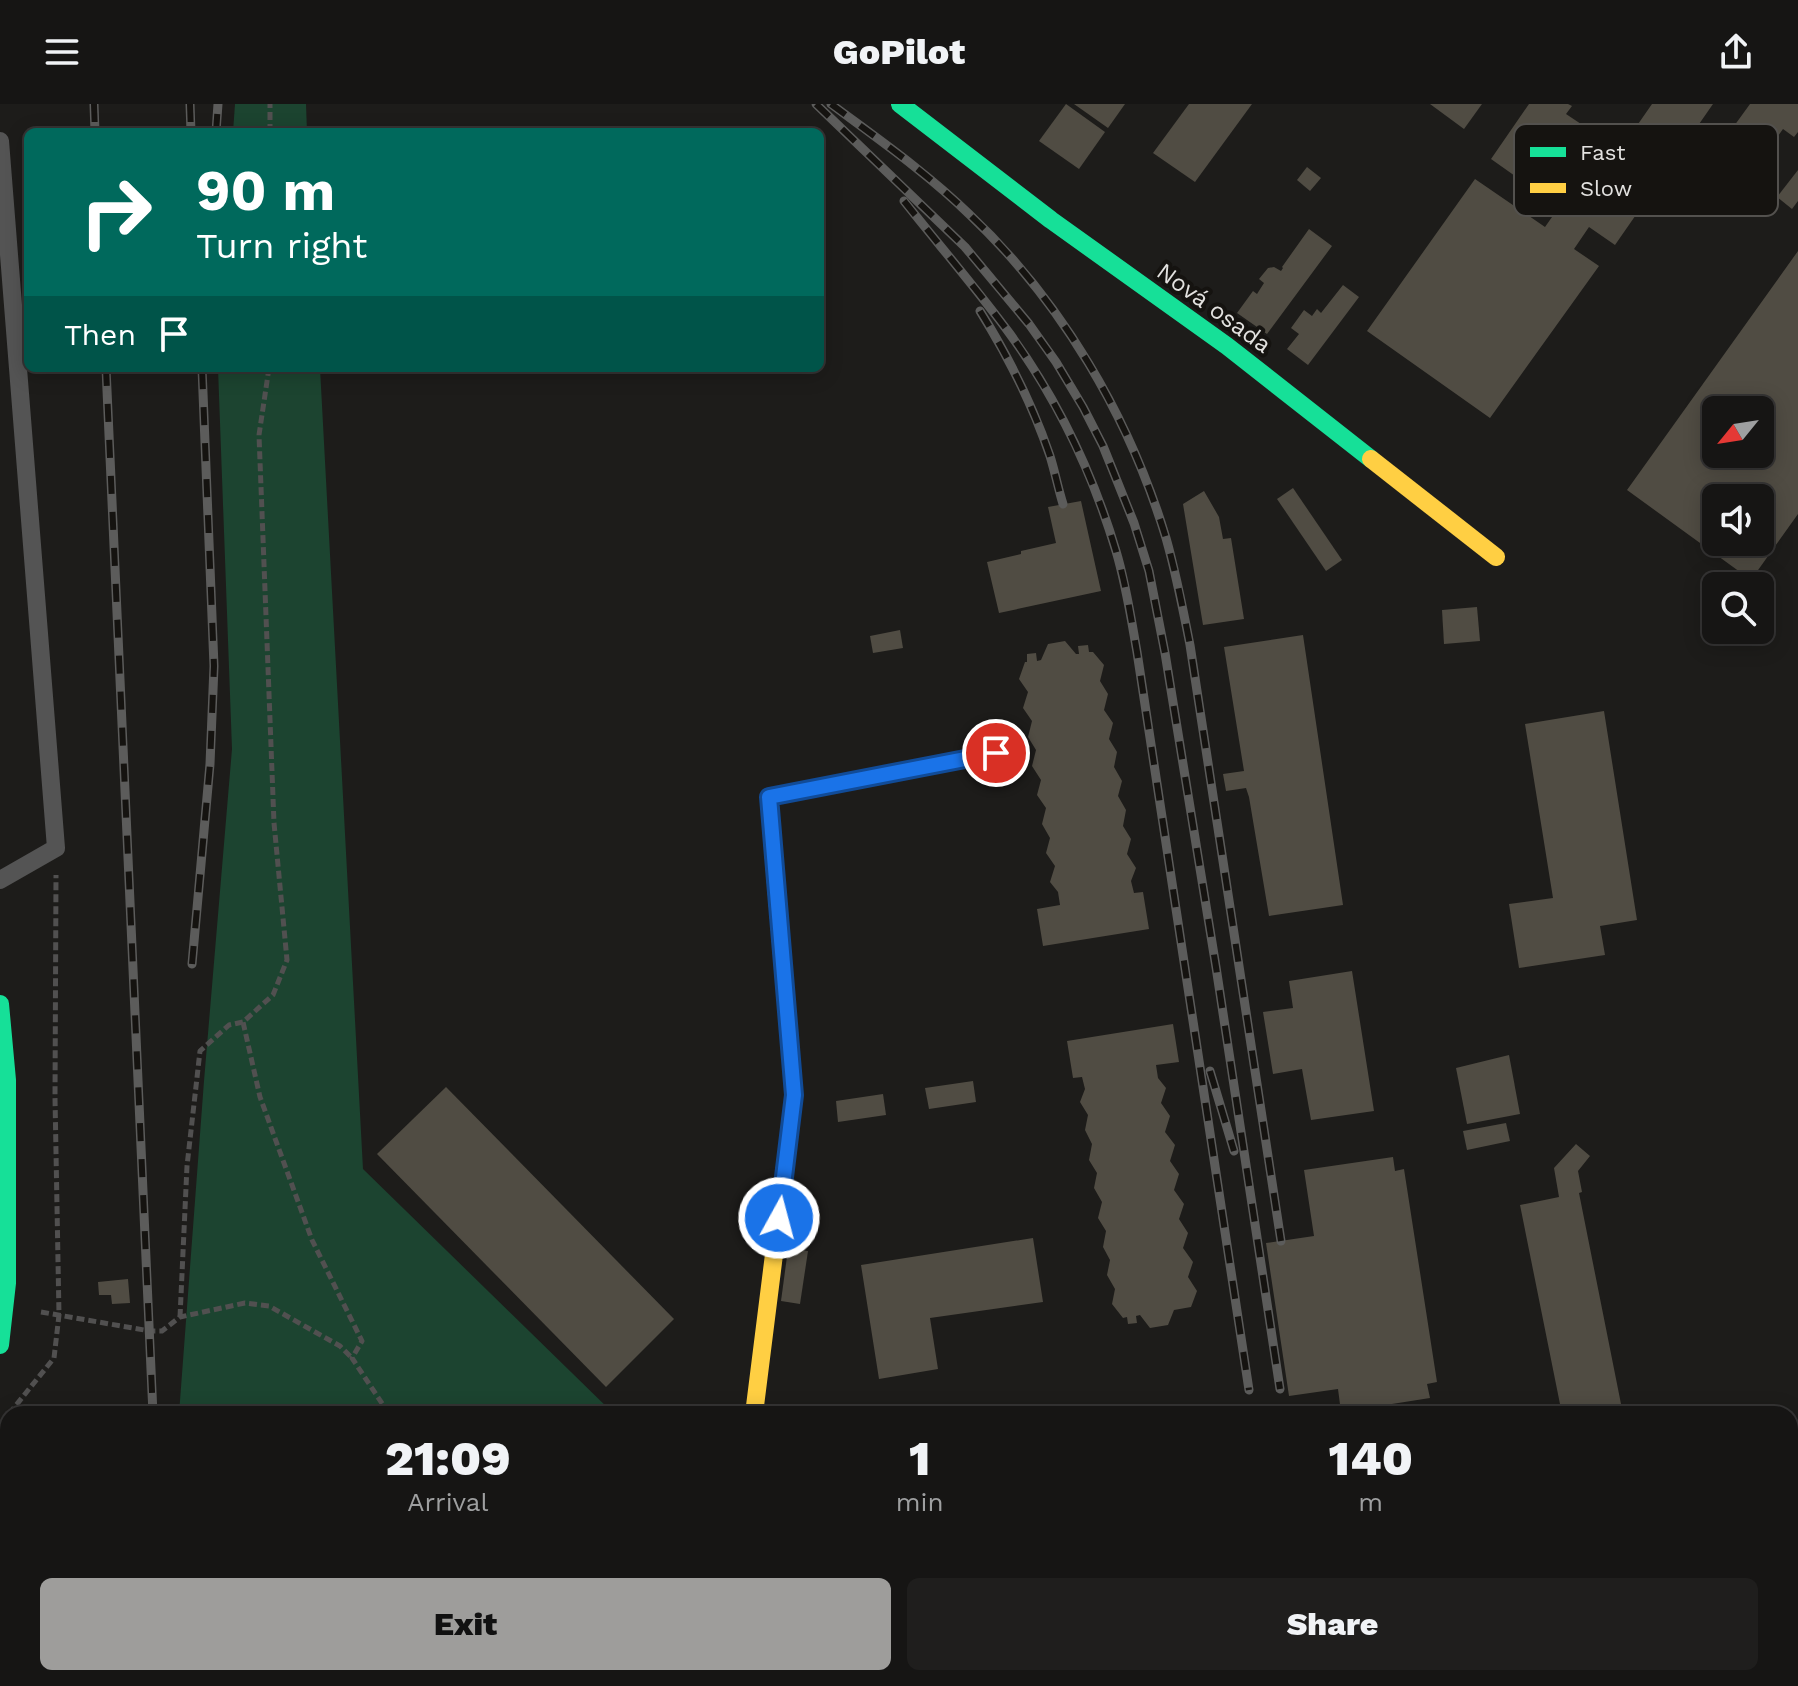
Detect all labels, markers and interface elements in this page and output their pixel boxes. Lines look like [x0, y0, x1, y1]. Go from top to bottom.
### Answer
icon: menu [40, 30, 84, 74]
icon: share [1714, 30, 1758, 74]
text: GoPilot [833, 31, 965, 73]
legend [1514, 124, 1778, 216]
text: Fast [1580, 140, 1626, 165]
text: 90 m [196, 158, 335, 224]
icon: right [64, 160, 168, 264]
text: Slow [1580, 176, 1632, 201]
text: Turn right [196, 225, 367, 267]
street label: Nová osada [1151, 257, 1277, 359]
icon: arrive [152, 312, 196, 356]
text: Then [64, 317, 136, 352]
north arrow [1702, 396, 1774, 468]
map controls [1702, 396, 1774, 644]
button: sound [1702, 484, 1774, 556]
button: search [1702, 572, 1774, 644]
pin [962, 719, 1030, 787]
icon: arrive [974, 731, 1018, 775]
position arrow [737, 1176, 821, 1260]
text: 21:09 [385, 1430, 511, 1487]
text: 1 [909, 1430, 930, 1487]
text: 140 [1329, 1430, 1413, 1487]
text: Arrival [407, 1487, 488, 1517]
text: min [896, 1487, 944, 1517]
text: m [1358, 1487, 1383, 1517]
button: Exit [40, 1578, 891, 1670]
button: Share [907, 1578, 1758, 1670]

